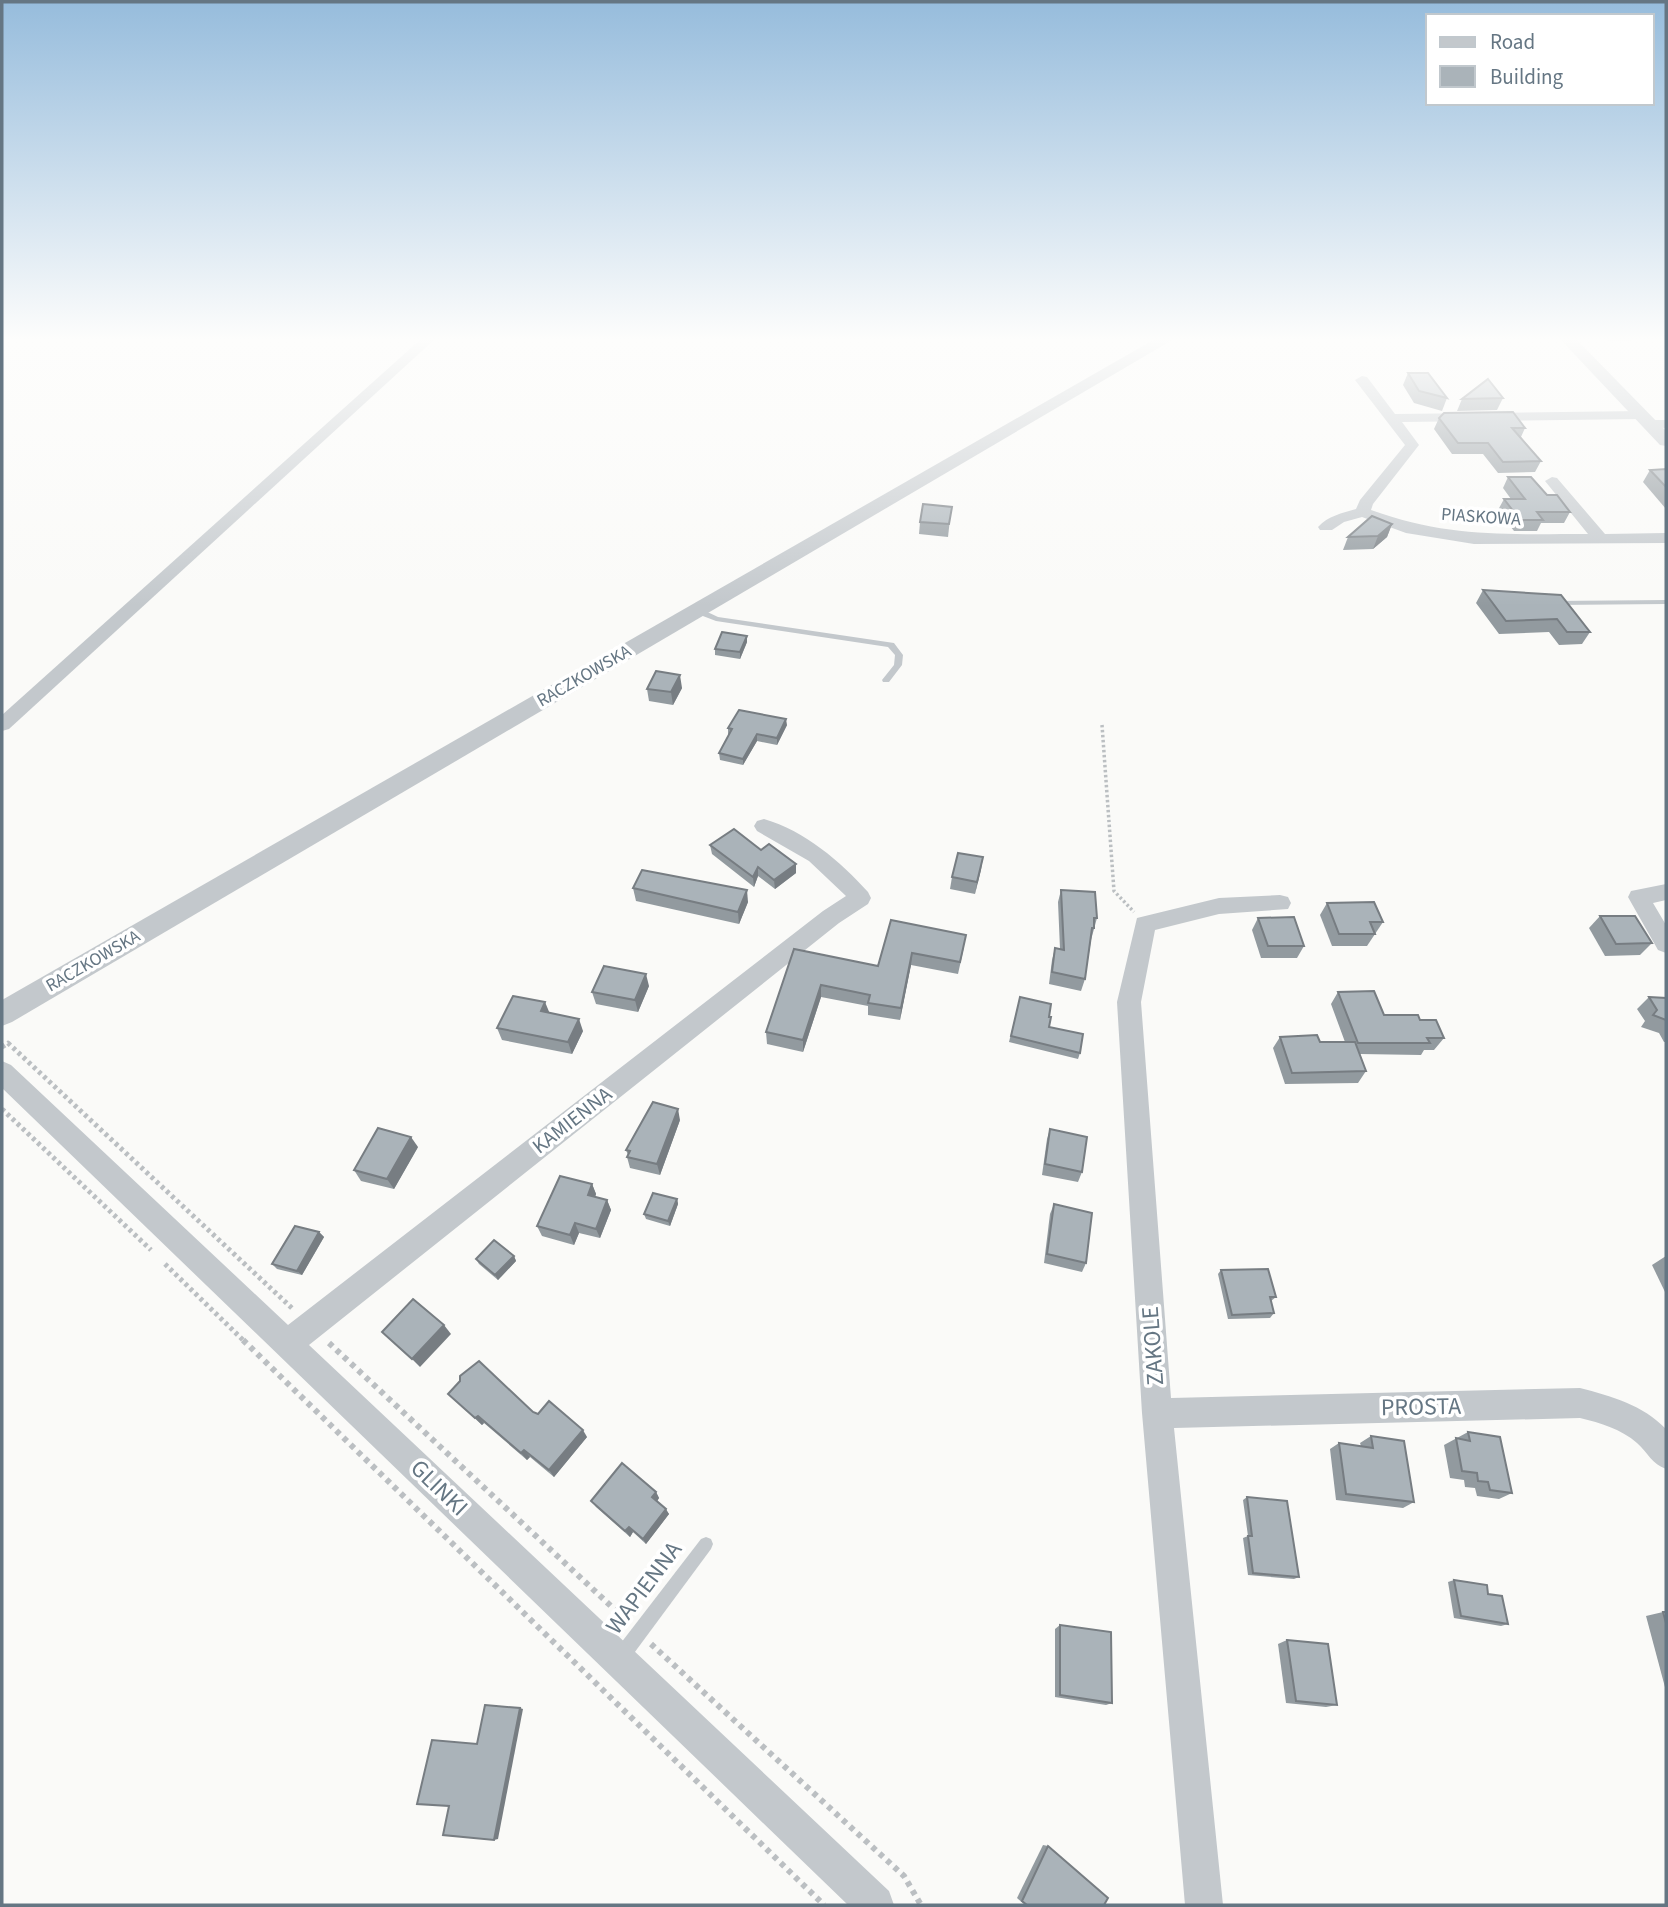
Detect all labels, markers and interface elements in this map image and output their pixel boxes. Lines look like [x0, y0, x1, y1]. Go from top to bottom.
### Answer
legend [1426, 14, 1654, 105]
text: Road [1490, 27, 1535, 57]
text: Building [1490, 62, 1564, 92]
street label: PIASKOWA [1440, 502, 1522, 532]
street label: RACZKOWSKA [532, 639, 636, 713]
street label: RACZKOWSKA [41, 924, 145, 998]
street label: KAMIENNA [526, 1079, 619, 1161]
street label: ZAKOLE [1133, 1305, 1173, 1387]
street label: PROSTA [1380, 1389, 1462, 1425]
street label: GLINKI [402, 1452, 476, 1524]
street label: WAPIENNA [597, 1534, 691, 1642]

